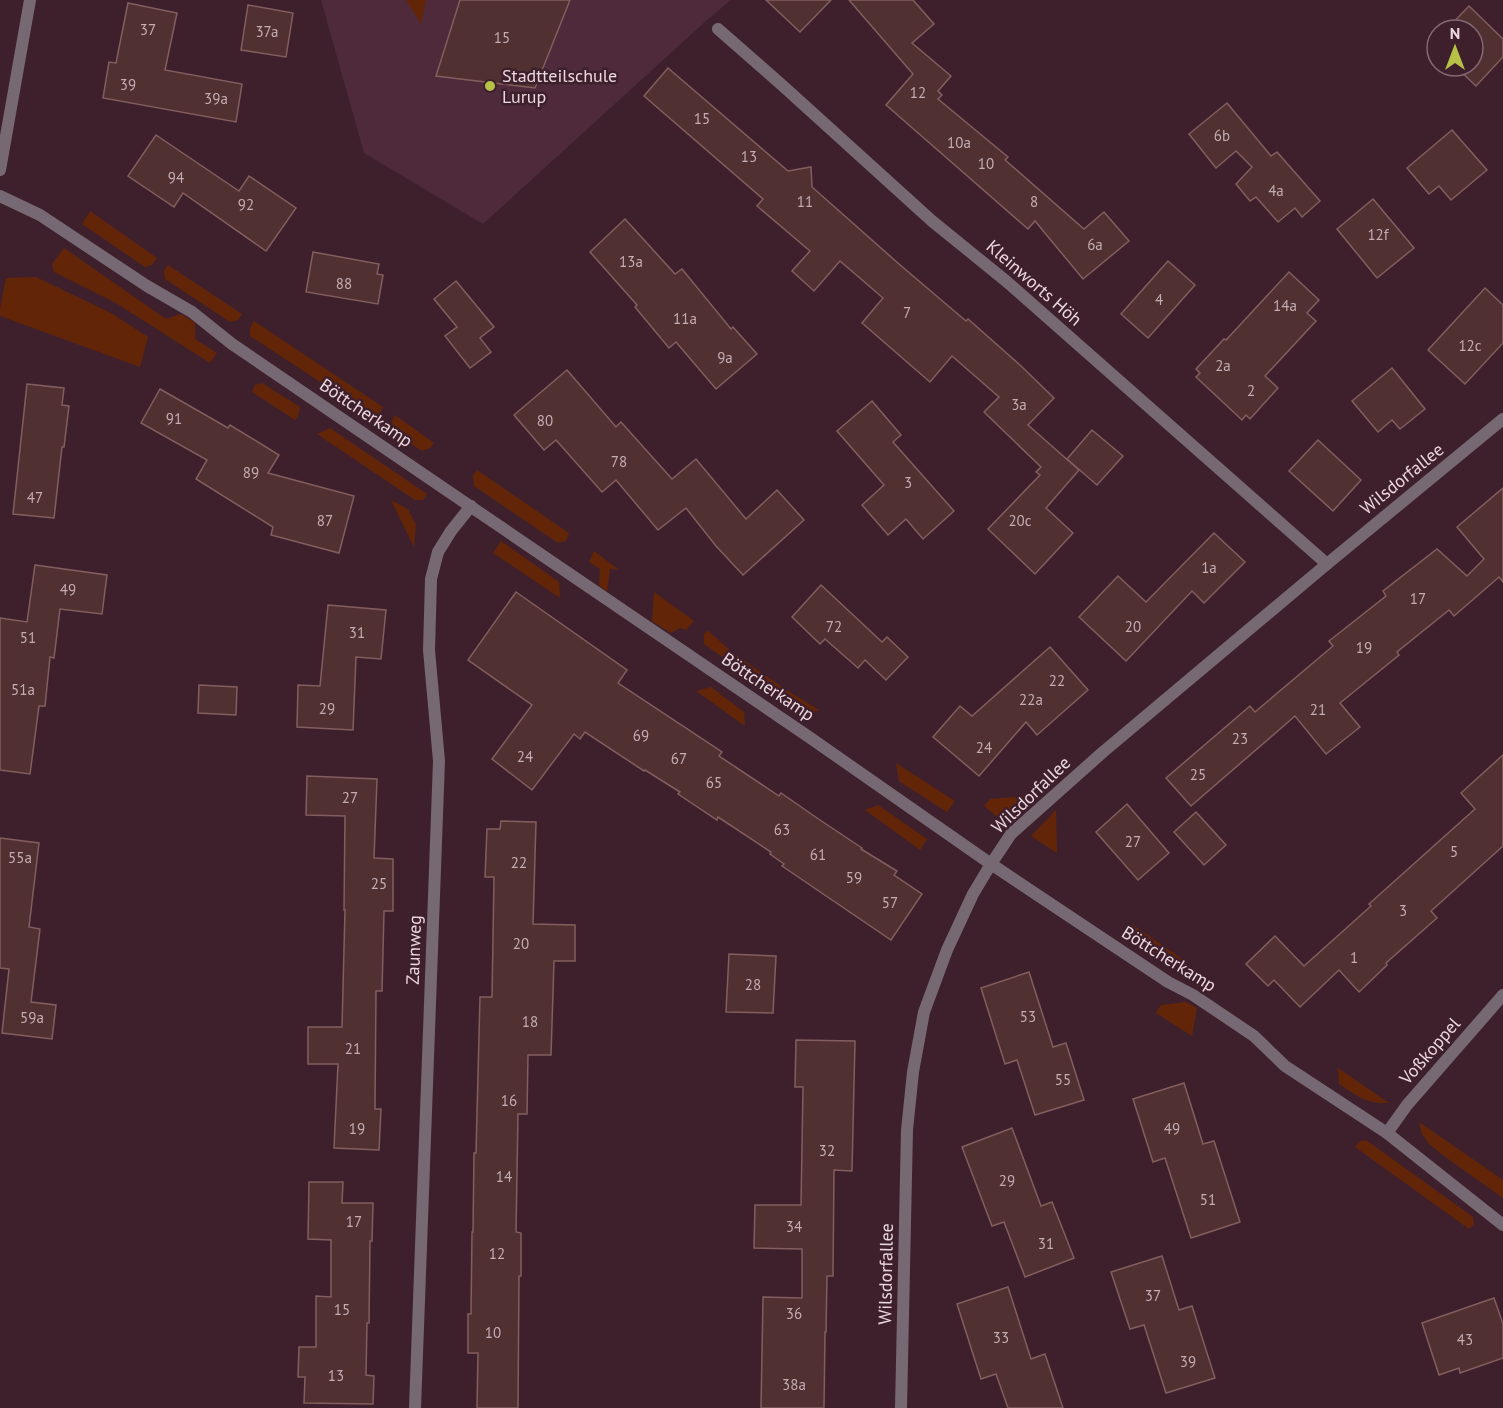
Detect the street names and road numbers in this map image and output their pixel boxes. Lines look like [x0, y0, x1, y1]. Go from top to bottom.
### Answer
street label: Kleinworts Höh [982, 235, 1087, 330]
street label: Böttcherkamp [315, 373, 417, 452]
street label: Wilsdorfallee [1355, 438, 1448, 519]
street label: Böttcherkamp [717, 647, 819, 726]
street label: Wilsdorfallee [986, 751, 1075, 838]
street label: Zaunweg [401, 915, 426, 985]
street label: Böttcherkamp [1118, 920, 1221, 997]
street label: Voßkoppel [1394, 1012, 1465, 1090]
street label: Wilsdorfallee [873, 1223, 898, 1325]

